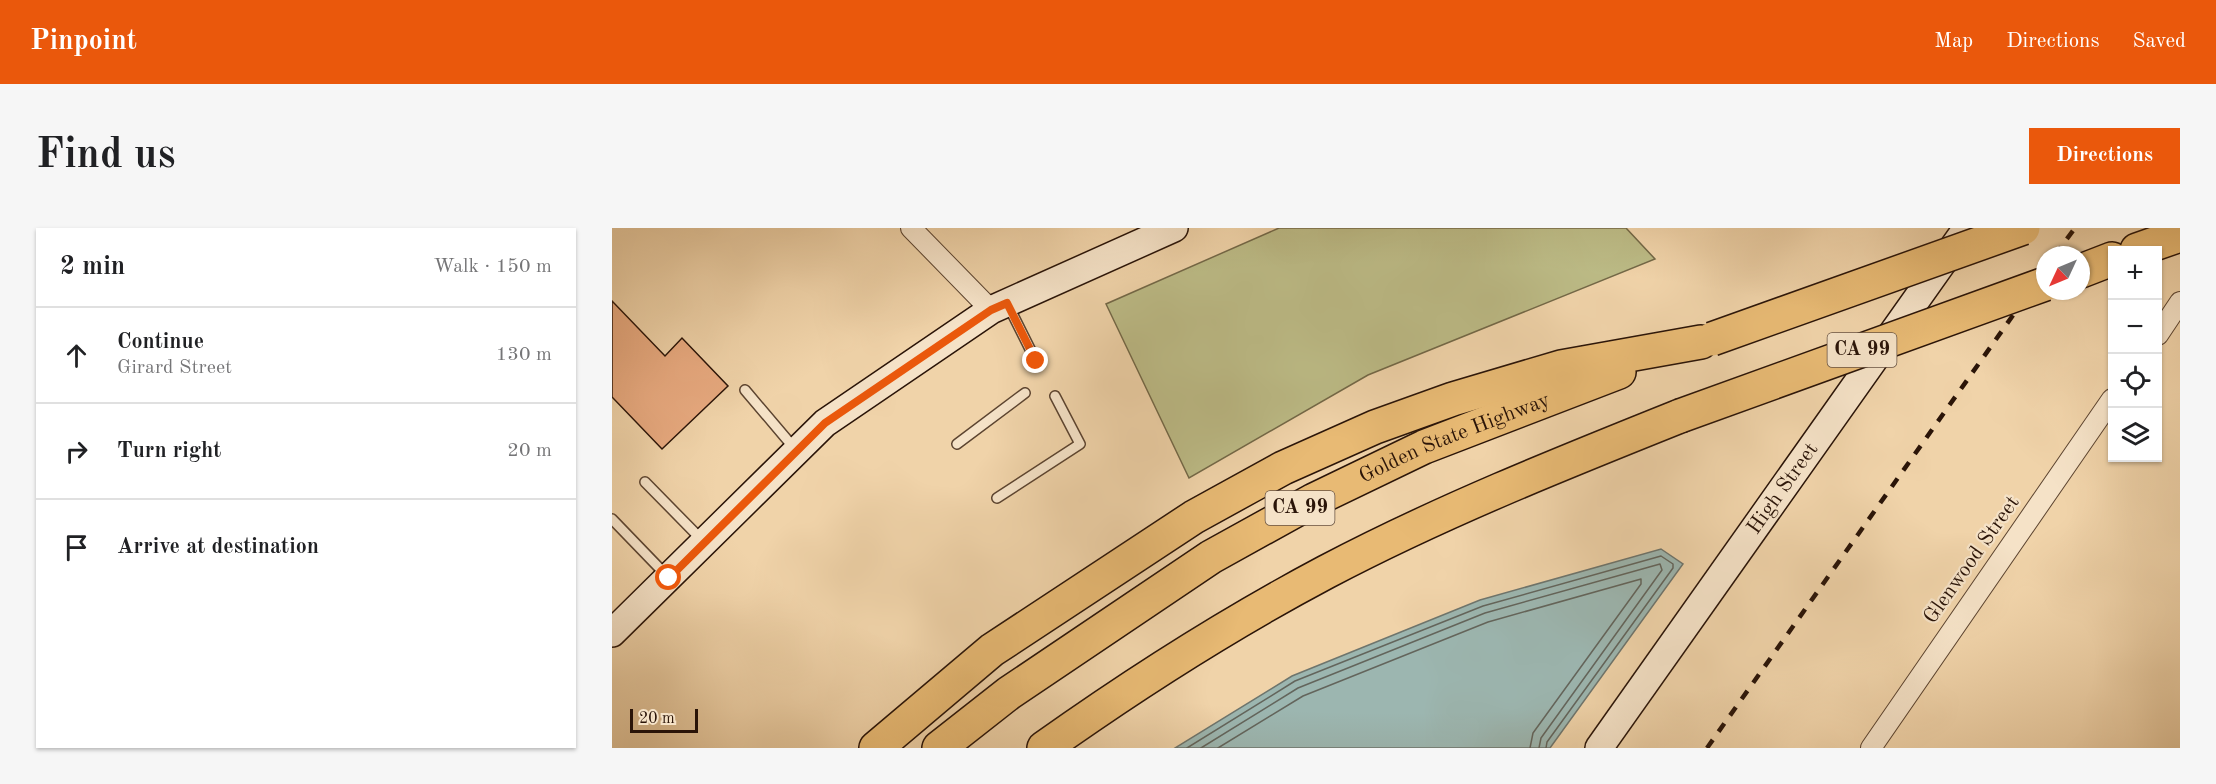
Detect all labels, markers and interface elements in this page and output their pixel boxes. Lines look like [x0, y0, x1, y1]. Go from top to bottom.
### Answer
text: Pinpoint [30, 28, 137, 56]
text: Map [1934, 31, 1973, 52]
text: Directions [2006, 31, 2100, 52]
text: Saved [2133, 31, 2186, 52]
button: Directions [2029, 128, 2180, 184]
text: Find us [36, 135, 175, 177]
north arrow [2036, 246, 2090, 300]
map controls [2108, 246, 2162, 462]
button: + [2108, 246, 2162, 300]
text: 2 min [60, 254, 125, 280]
text: Walk · 150 m [433, 257, 552, 277]
button: − [2108, 300, 2162, 354]
text: Continue [117, 331, 204, 353]
road number: CA 99 [1828, 333, 1896, 367]
icon: ahead [60, 339, 93, 372]
text: 130 m [496, 345, 552, 365]
route end [1022, 347, 1048, 373]
button: locate [2108, 354, 2162, 408]
text: Girard Street [117, 358, 232, 378]
street label: Golden State Highway [1356, 389, 1553, 487]
button: layers [2108, 408, 2162, 462]
icon: right [60, 435, 93, 468]
street label: High Street [1743, 439, 1822, 538]
text: Turn right [117, 440, 221, 462]
text: 20 m [507, 441, 552, 461]
road number: CA 99 [1266, 491, 1334, 525]
street label: Glenwood Street [1920, 492, 2024, 628]
icon: arrive [60, 531, 93, 564]
text: Arrive at destination [117, 536, 319, 558]
route start [655, 564, 681, 590]
scale bar [630, 706, 698, 733]
text: 20 m [639, 711, 675, 727]

